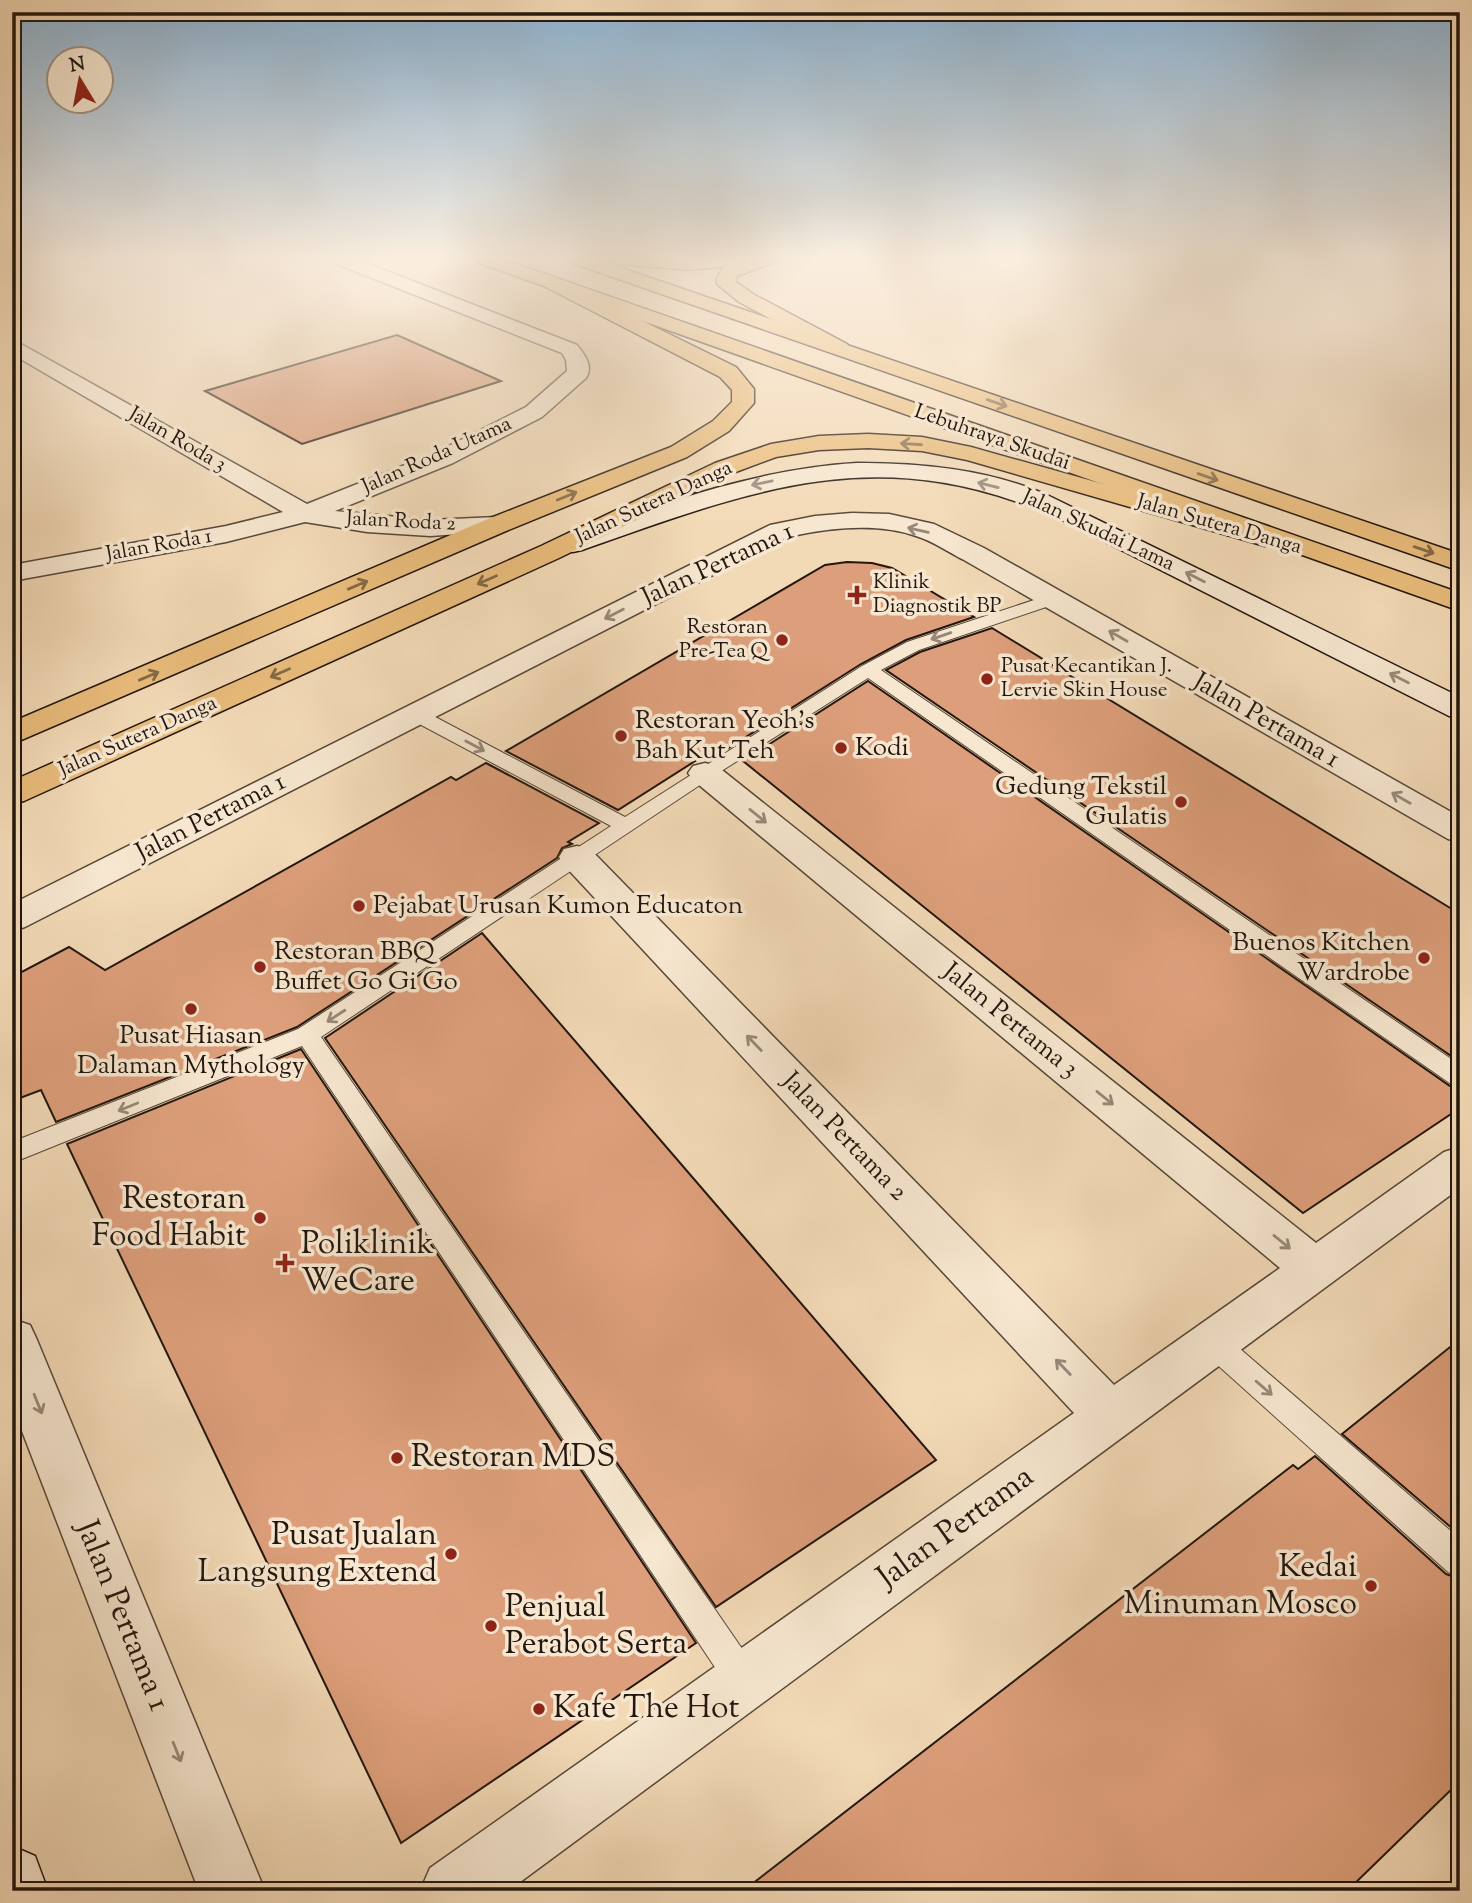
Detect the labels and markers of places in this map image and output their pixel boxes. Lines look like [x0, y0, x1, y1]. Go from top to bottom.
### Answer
place label: Klinik Diagnostik BP [873, 568, 1001, 622]
marker: Klinik Diagnostik BP [847, 585, 867, 605]
place label: Restoran Pre-Tea Q [679, 613, 770, 667]
marker: Restoran Pre-Tea Q [774, 632, 790, 648]
place label: Pusat Kecantikan J. Lervie Skin House [1001, 652, 1172, 706]
marker: Pusat Kecantikan J. Lervie Skin House [979, 671, 995, 687]
place label: Restoran Yeoh's Bah Kut Teh [635, 703, 814, 770]
marker: Restoran Yeoh's Bah Kut Teh [613, 728, 629, 744]
place label: Kodi [855, 730, 909, 767]
marker: Kodi [833, 740, 849, 756]
place label: Gedung Tekstil Gulatis [995, 769, 1167, 836]
marker: Gedung Tekstil Gulatis [1173, 794, 1189, 810]
place label: Pejabat Urusan Kumon Educaton [373, 888, 743, 925]
marker: Pejabat Urusan Kumon Educaton [351, 898, 367, 914]
place label: Buenos Kitchen Wardrobe [1232, 925, 1410, 992]
place label: Restoran BBQ Buffet Go Gi Go [274, 934, 458, 1001]
marker: Buenos Kitchen Wardrobe [1416, 950, 1432, 966]
marker: Restoran BBQ Buffet Go Gi Go [252, 959, 268, 975]
marker: Pusat Hiasan Dalaman Mythology [183, 1001, 199, 1017]
place label: Pusat Hiasan Dalaman Mythology [77, 1018, 305, 1085]
place label: Restoran Food Habit [92, 1177, 246, 1260]
marker: Restoran Food Habit [252, 1210, 268, 1226]
place label: Poliklinik WeCare [301, 1222, 434, 1305]
marker: Poliklinik WeCare [275, 1253, 295, 1273]
place label: Restoran MDS [411, 1435, 615, 1481]
marker: Restoran MDS [389, 1450, 405, 1466]
place label: Pusat Jualan Langsung Extend [198, 1513, 437, 1596]
place label: Kedai Minuman Mosco [1124, 1545, 1357, 1628]
marker: Pusat Jualan Langsung Extend [443, 1546, 459, 1562]
marker: Kedai Minuman Mosco [1363, 1578, 1379, 1594]
place label: Penjual Perabot Serta [505, 1585, 688, 1668]
marker: Penjual Perabot Serta [483, 1618, 499, 1634]
place label: Kafe The Hot [553, 1686, 739, 1732]
marker: Kafe The Hot [531, 1701, 547, 1717]

